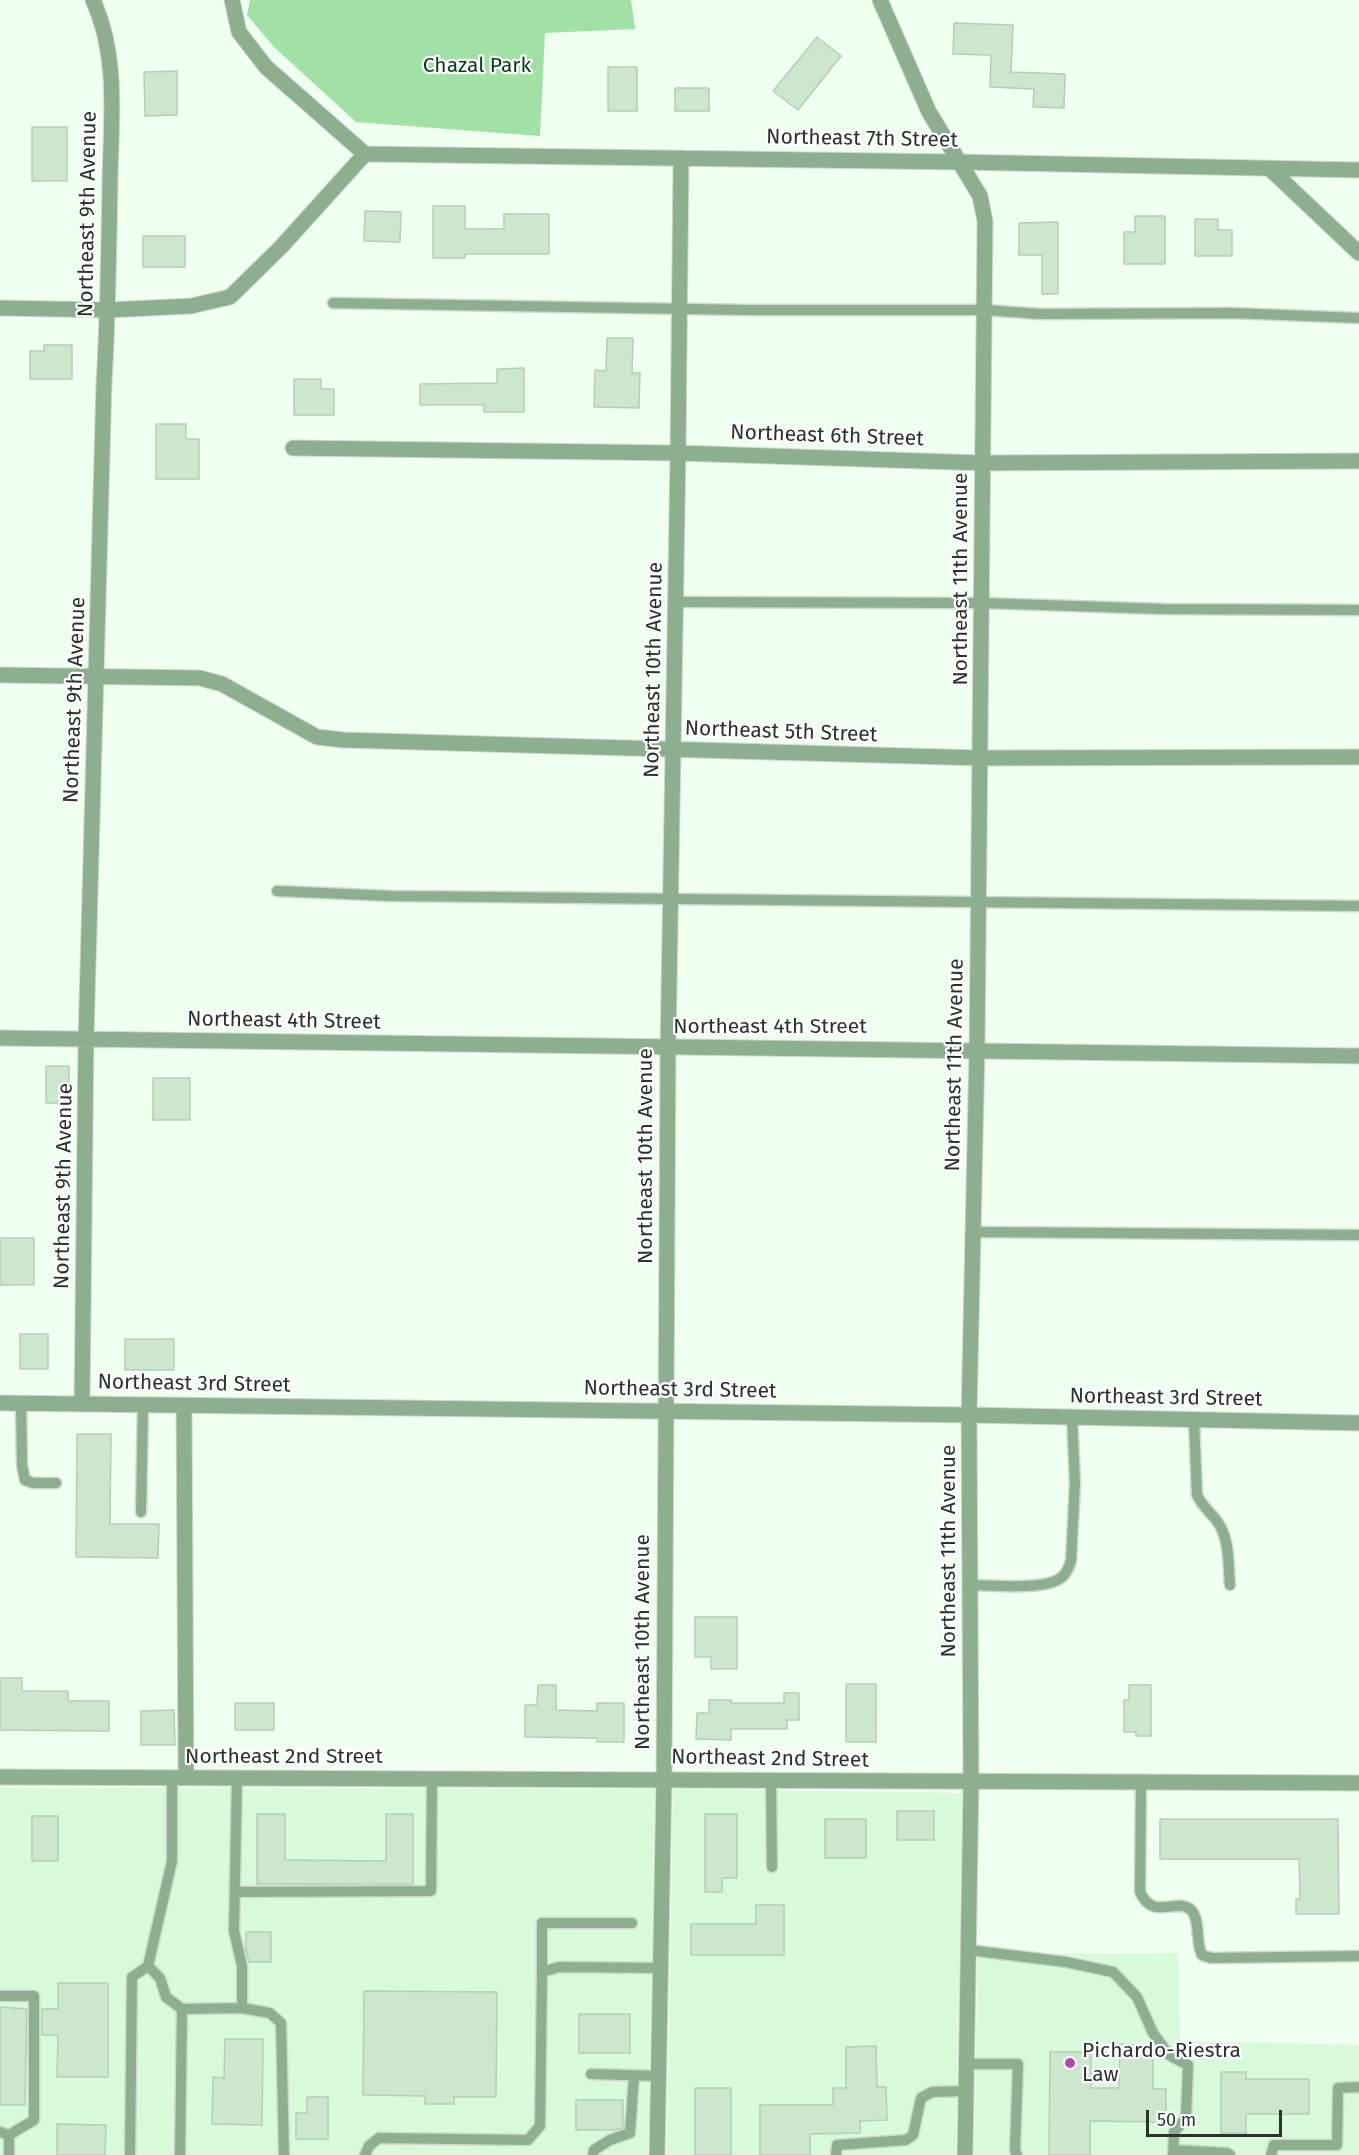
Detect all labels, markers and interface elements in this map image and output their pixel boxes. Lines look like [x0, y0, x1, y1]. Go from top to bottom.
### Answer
park label: Chazal Park [423, 53, 531, 79]
street label: Northeast 9th Avenue [74, 111, 102, 317]
street label: Northeast 7th Street [766, 125, 958, 153]
street label: Northeast 6th Street [730, 420, 924, 452]
street label: Northeast 11th Avenue [948, 472, 974, 686]
street label: Northeast 10th Avenue [640, 562, 668, 778]
street label: Northeast 9th Avenue [59, 597, 91, 803]
street label: Northeast 5th Street [684, 716, 878, 748]
street label: Northeast 11th Avenue [941, 958, 969, 1172]
street label: Northeast 4th Street [187, 1007, 381, 1035]
street label: Northeast 4th Street [673, 1014, 867, 1040]
street label: Northeast 10th Avenue [633, 1048, 659, 1264]
street label: Northeast 9th Avenue [50, 1083, 78, 1289]
street label: Northeast 3rd Street [97, 1370, 291, 1398]
street label: Northeast 3rd Street [583, 1376, 777, 1404]
street label: Northeast 3rd Street [1069, 1384, 1263, 1412]
street label: Northeast 11th Avenue [936, 1444, 962, 1658]
street label: Northeast 10th Avenue [630, 1534, 656, 1750]
street label: Northeast 2nd Street [185, 1744, 383, 1770]
street label: Northeast 2nd Street [671, 1745, 869, 1773]
place label: Pichardo-Riestra Law [1082, 2038, 1241, 2088]
marker: Pichardo-Riestra Law [1063, 2056, 1077, 2070]
scale bar [1149, 2098, 1286, 2136]
text: 50 m [1157, 2109, 1196, 2131]

